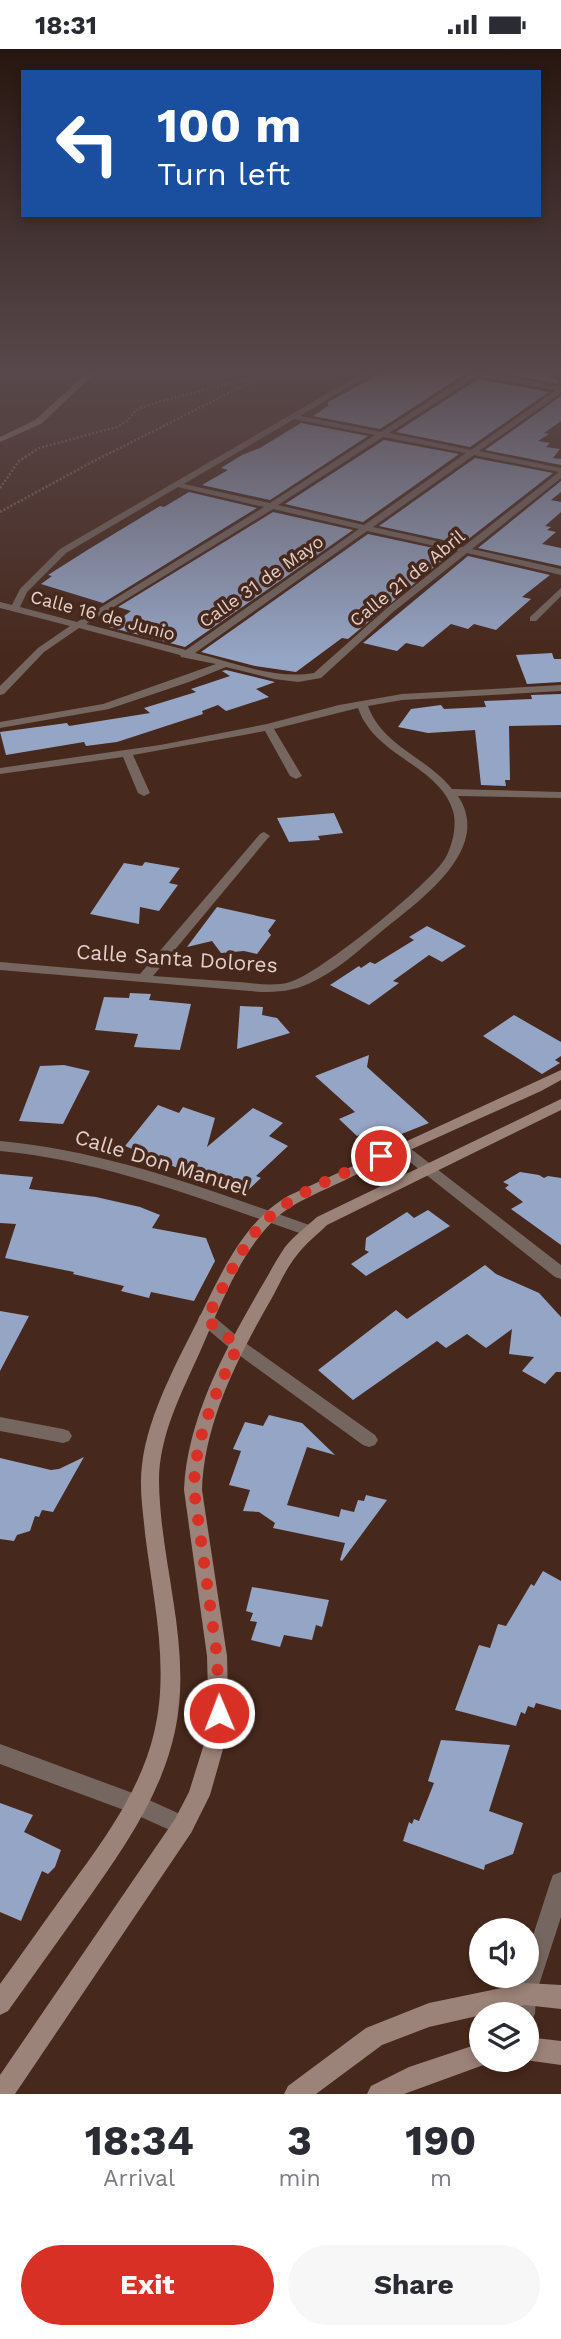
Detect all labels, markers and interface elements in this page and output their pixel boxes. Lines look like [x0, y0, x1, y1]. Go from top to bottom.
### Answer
text: 18:31 [35, 10, 97, 40]
text: 100 m [157, 96, 301, 154]
icon: left [42, 98, 133, 189]
text: Turn left [157, 155, 290, 193]
street label: Calle 21 de Abril [345, 525, 469, 631]
street label: Calle 31 de Mayo [195, 530, 327, 632]
street label: Calle 16 de Junio [28, 586, 178, 644]
street label: Calle Santa Dolores [75, 938, 279, 978]
street label: Calle Don Manuel [72, 1124, 253, 1201]
pin [351, 1126, 411, 1186]
icon: arrive [362, 1137, 400, 1175]
position arrow [182, 1676, 256, 1750]
map controls [469, 1918, 539, 2072]
button: sound [469, 1918, 539, 1988]
button: layers [469, 2002, 539, 2072]
text: 18:34 [85, 2116, 194, 2165]
text: 3 [287, 2116, 312, 2165]
text: 190 [405, 2116, 476, 2165]
text: Arrival [103, 2165, 175, 2192]
text: min [278, 2165, 321, 2192]
text: m [430, 2165, 452, 2192]
button: Exit [21, 2245, 274, 2325]
button: Share [288, 2245, 540, 2325]

